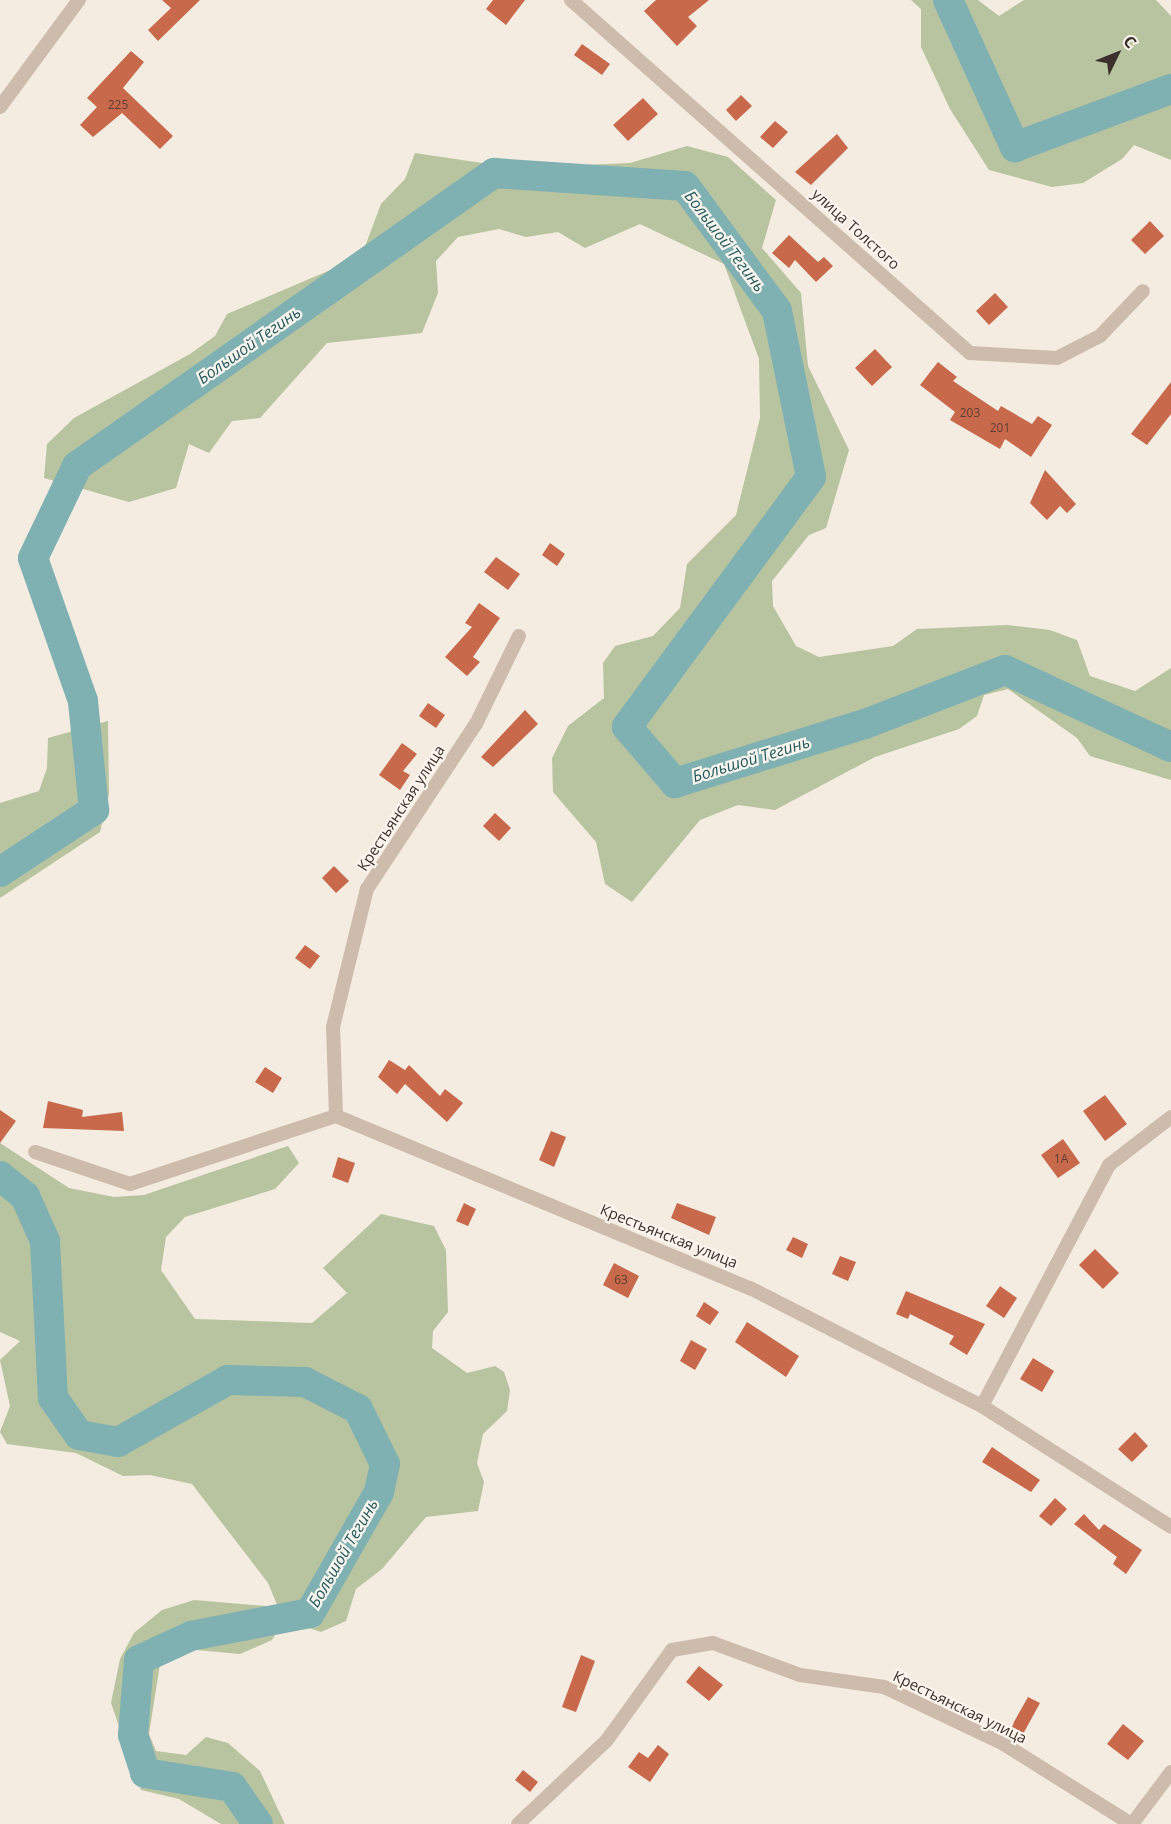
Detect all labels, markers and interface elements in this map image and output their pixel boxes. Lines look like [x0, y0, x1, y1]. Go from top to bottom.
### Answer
north arrow [1087, 24, 1147, 84]
text: С [1119, 30, 1142, 53]
house number: 225 [108, 98, 128, 112]
street label: улица Толстого [808, 185, 904, 273]
water label: Большой Тегинь [681, 187, 769, 295]
water label: Большой Тегинь [194, 302, 304, 388]
house number: 203 [960, 406, 980, 420]
house number: 201 [990, 421, 1010, 435]
water label: Большой Тегинь [690, 732, 812, 786]
street label: Крестьянская улица [354, 742, 448, 874]
house number: 1А [1054, 1152, 1068, 1166]
street label: Крестьянская улица [598, 1200, 740, 1272]
house number: 63 [614, 1273, 628, 1287]
water label: Большой Тегинь [304, 1496, 382, 1610]
street label: Крестьянская улица [890, 1667, 1030, 1747]

